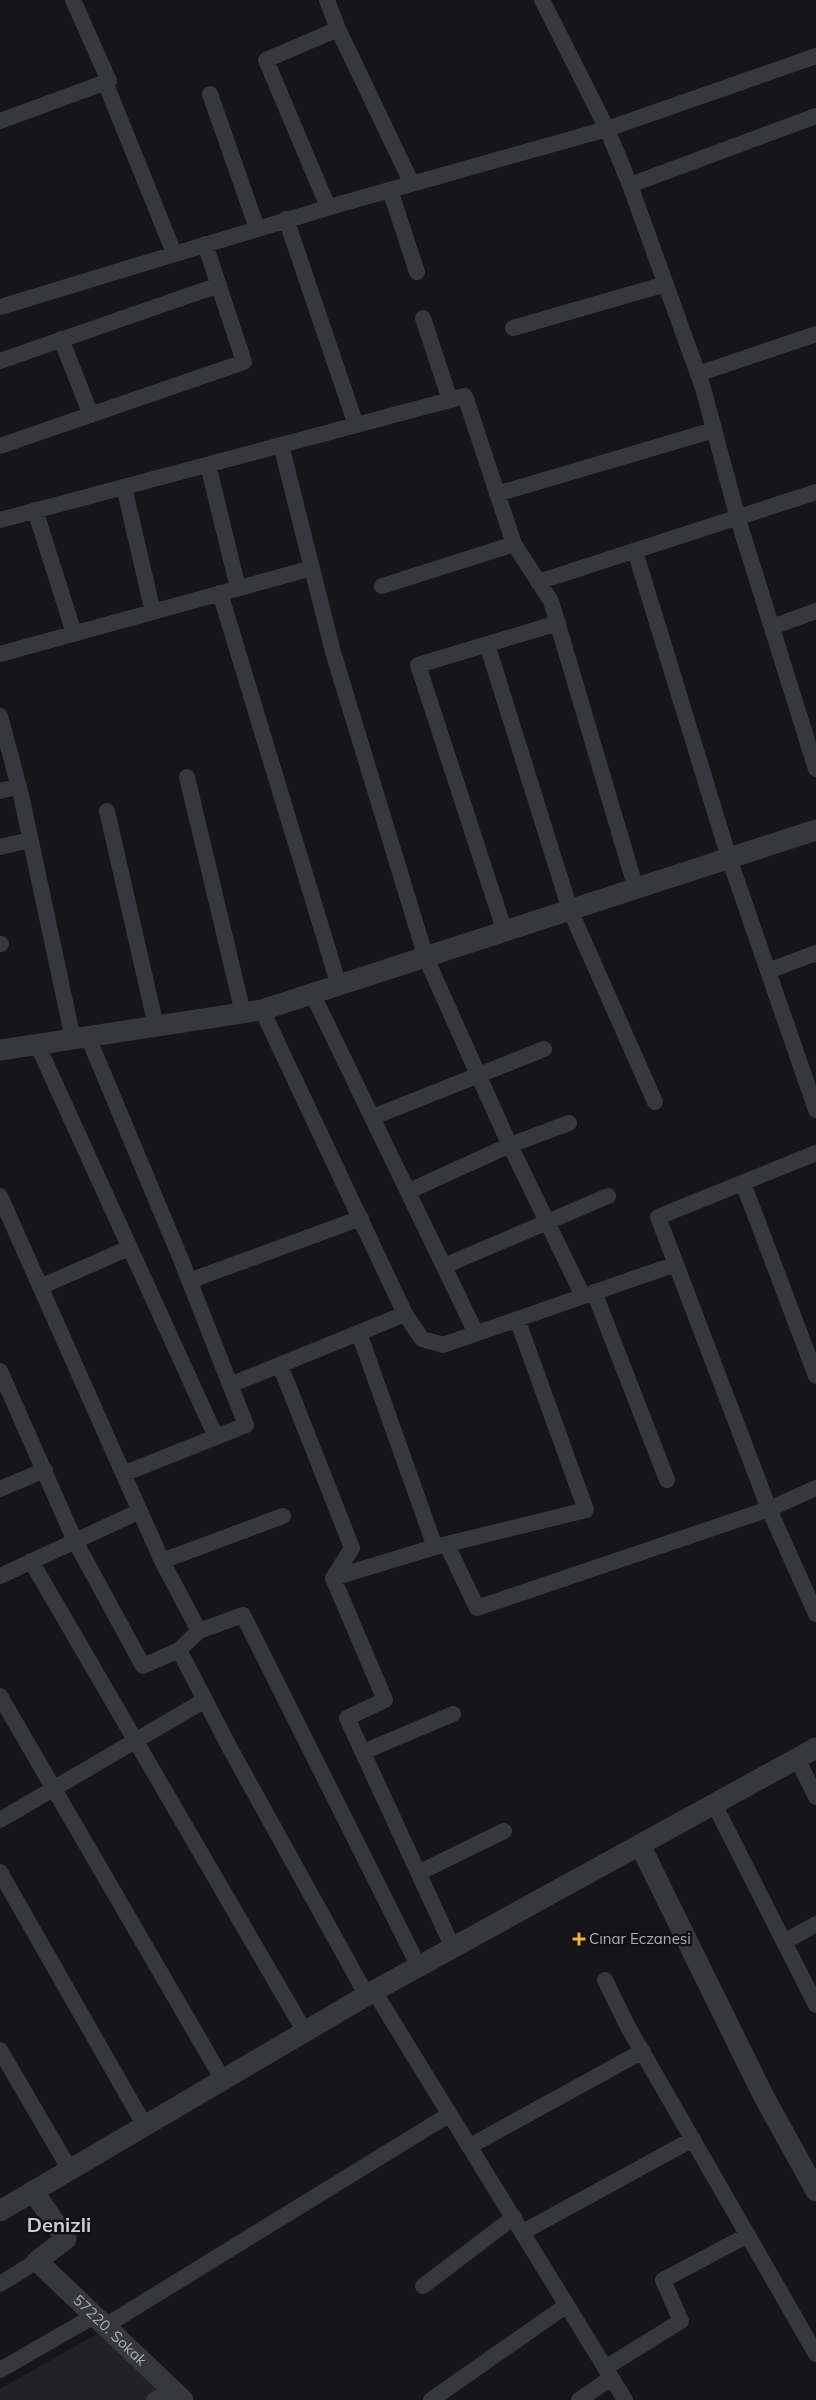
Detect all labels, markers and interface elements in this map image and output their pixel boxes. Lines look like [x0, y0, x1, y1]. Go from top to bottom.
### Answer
place label: Cınar Eczanesi [589, 1929, 691, 1948]
marker: Cınar Eczanesi [573, 1933, 585, 1945]
district label: Denizli [27, 2212, 91, 2237]
street label: 57220. Sokak [69, 2290, 151, 2370]

